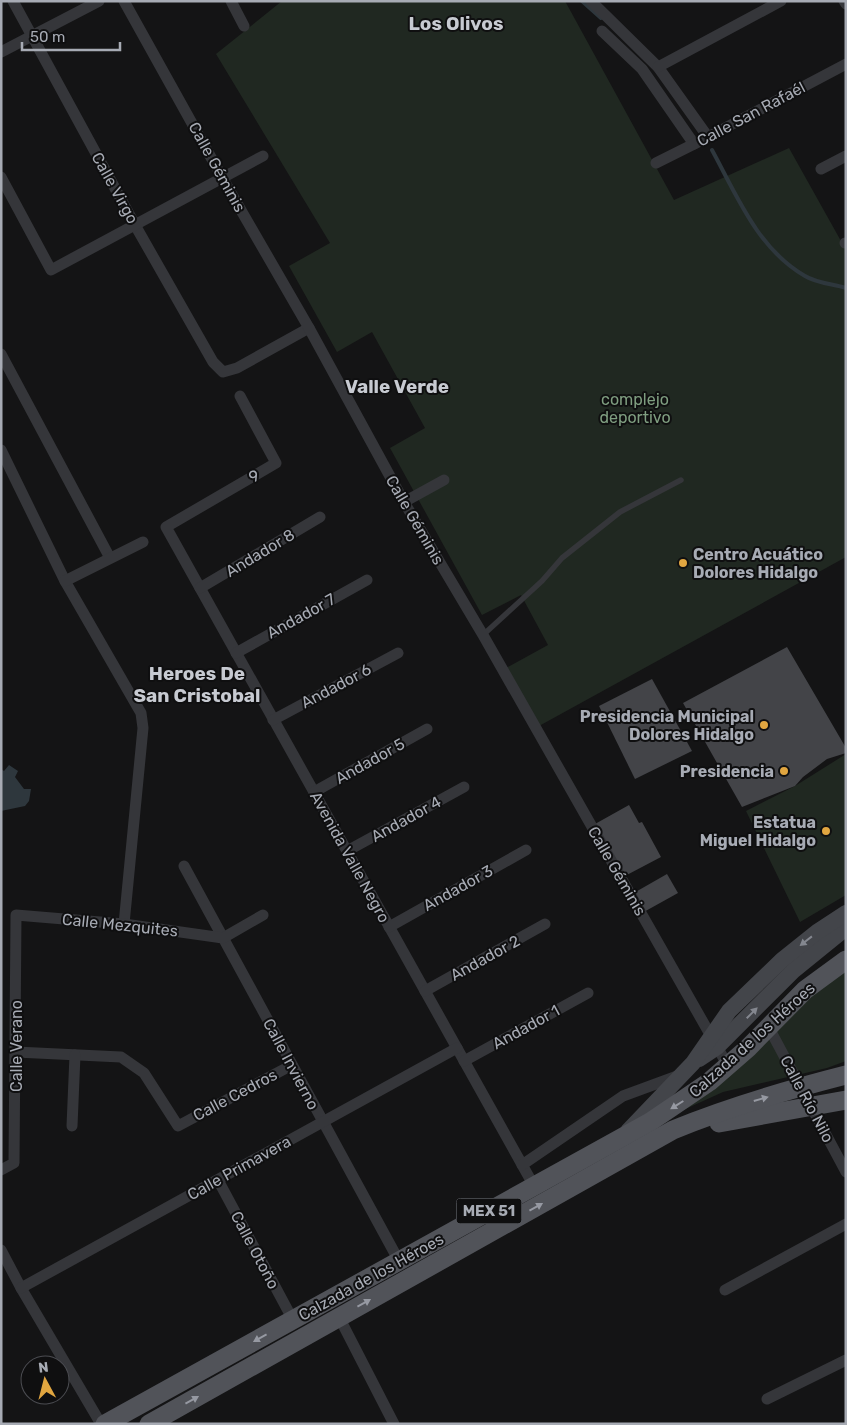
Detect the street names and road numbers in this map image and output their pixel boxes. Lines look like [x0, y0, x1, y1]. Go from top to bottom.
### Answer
street label: Calle San Rafaél [694, 78, 808, 150]
street label: Calle Géminis [184, 119, 250, 215]
street label: Calle Virgo [88, 149, 142, 227]
street label: 9 [245, 465, 263, 487]
street label: Calle Géminis [382, 472, 448, 568]
street label: Andador 8 [222, 525, 298, 581]
street label: Andador 7 [263, 589, 339, 643]
street label: Andador 6 [298, 659, 375, 712]
street label: Andador 5 [332, 734, 408, 788]
street label: Avenida Valle Negro [306, 788, 394, 926]
street label: Andador 4 [368, 792, 444, 846]
street label: Calle Géminis [584, 823, 650, 919]
street label: Andador 3 [420, 861, 496, 915]
street label: Calle Mezquites [61, 909, 179, 941]
street label: Andador 2 [447, 931, 523, 985]
street label: Calzada de los Héroes [685, 978, 819, 1102]
street label: Calle Verano [7, 1000, 26, 1092]
street label: Andador 1 [489, 1001, 563, 1053]
street label: Calle Invierno [259, 1015, 323, 1113]
street label: Calle Río Nilo [776, 1052, 838, 1146]
street label: Calle Cedros [190, 1065, 280, 1125]
street label: Calle Primavera [184, 1132, 294, 1204]
road number: MEX 51 [456, 1198, 522, 1224]
street label: Calle Otoño [227, 1208, 283, 1292]
street label: Calzada de los Héroes [295, 1229, 447, 1325]

